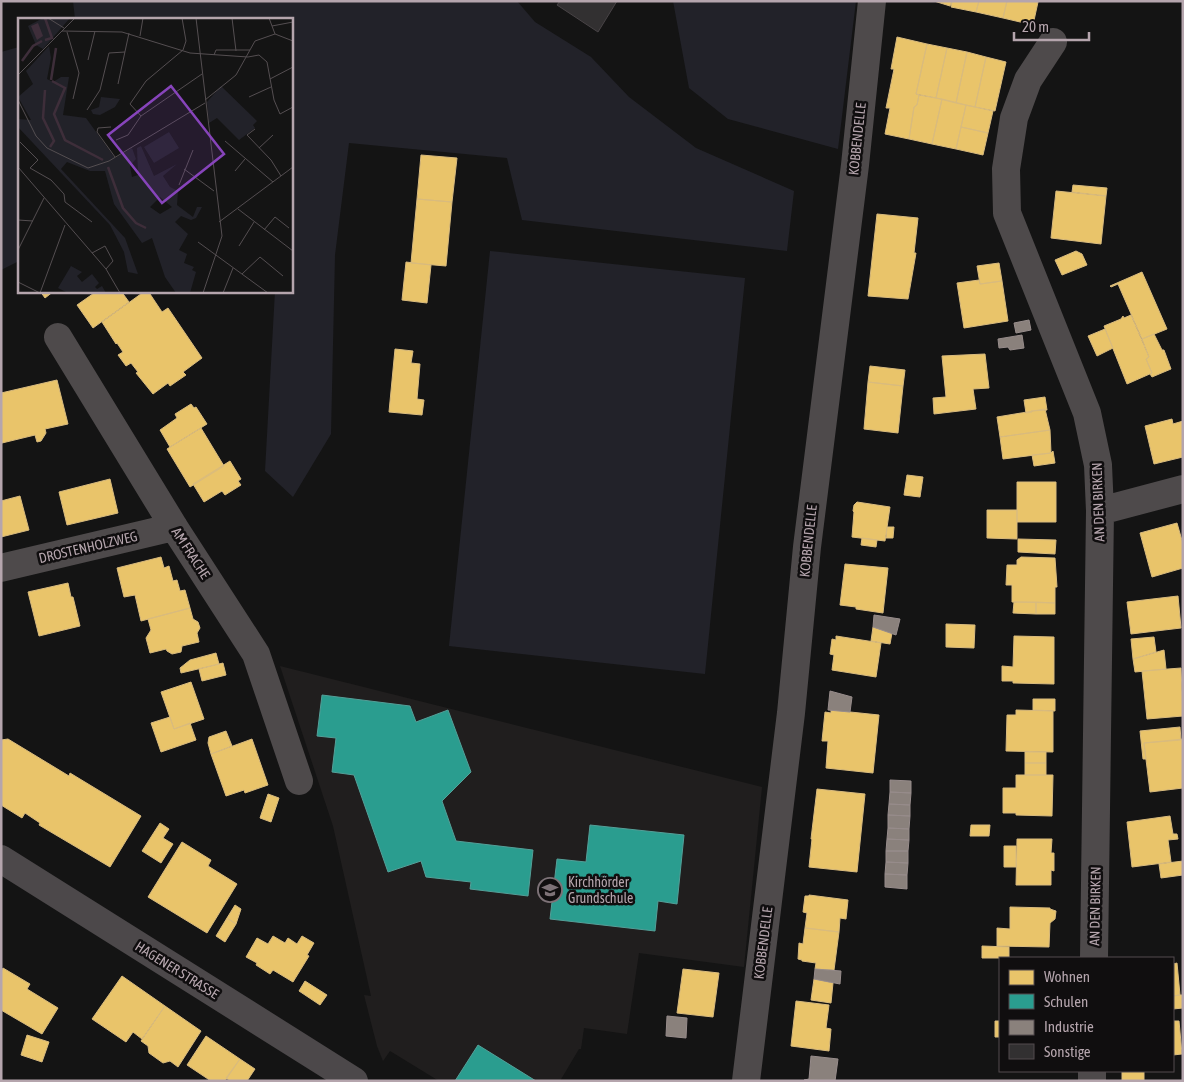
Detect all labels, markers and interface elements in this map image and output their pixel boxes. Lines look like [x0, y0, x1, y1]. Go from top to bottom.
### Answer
scale bar [1014, 10, 1089, 42]
inset map [18, 18, 292, 292]
text: 20 m [1022, 18, 1049, 35]
street label: KOBBENDELLE [845, 102, 869, 176]
street label: AN DEN BIRKEN [1089, 462, 1107, 542]
street label: KOBBENDELLE [796, 504, 820, 578]
street label: AM FRACHE [168, 524, 214, 582]
street label: DROSTENHOLZWEG [37, 528, 139, 566]
street label: AN DEN BIRKEN [1086, 866, 1104, 946]
place label: Kirchhörder Grundschule [568, 874, 633, 906]
school or university icon: Kirchhörder Grundschule [537, 877, 563, 903]
street label: KOBBENDELLE [751, 906, 775, 980]
street label: HAGENER STRASSE [132, 938, 222, 1002]
legend [999, 957, 1174, 1072]
text: Wohnen [1044, 968, 1090, 985]
text: Schulen [1044, 993, 1088, 1010]
text: Industrie [1044, 1018, 1094, 1035]
text: Sonstige [1044, 1043, 1091, 1060]

